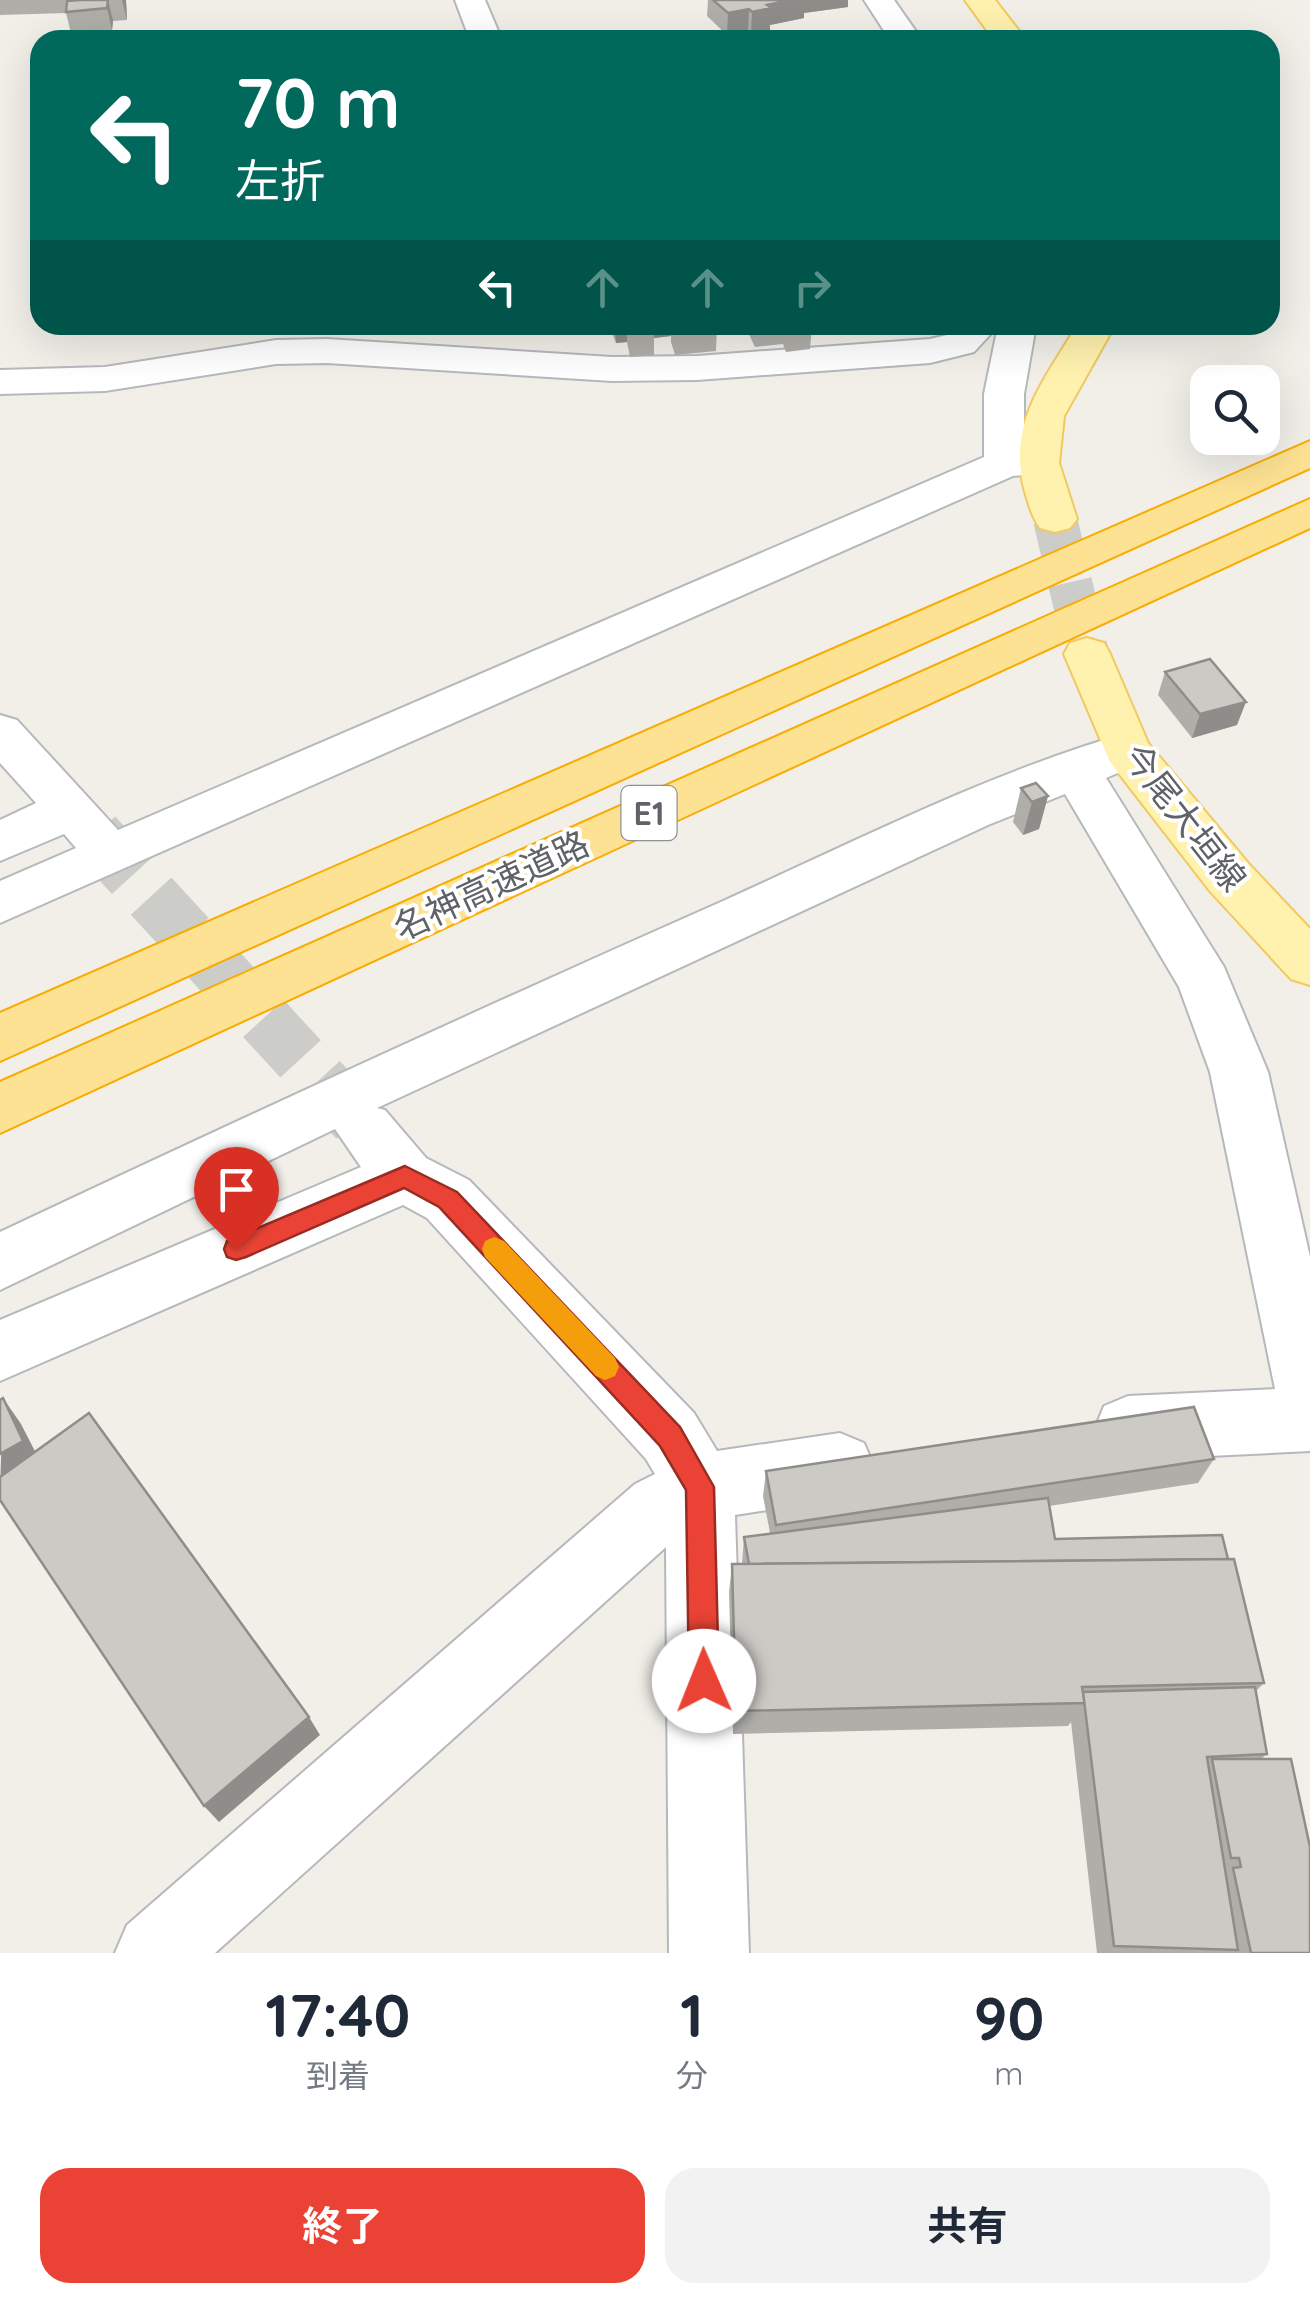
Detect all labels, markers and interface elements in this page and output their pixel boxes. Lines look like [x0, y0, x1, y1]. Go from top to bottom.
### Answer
text: 70 m [235, 58, 401, 146]
icon: left [70, 70, 200, 200]
text: 左折 [235, 152, 325, 208]
icon: left [470, 260, 525, 315]
icon: ahead [575, 260, 630, 315]
icon: ahead [680, 260, 735, 315]
icon: right [785, 260, 840, 315]
map controls [1190, 365, 1280, 455]
button: search [1190, 365, 1280, 455]
street label: 今尾大垣線 [1114, 734, 1256, 900]
road number: E1 [622, 786, 676, 840]
street label: 名神高速道路 [387, 821, 595, 949]
pin [194, 1147, 279, 1250]
icon: arrive [209, 1162, 264, 1217]
position arrow [652, 1629, 756, 1733]
text: 17:40 [266, 1977, 410, 2052]
text: 1 [680, 1977, 704, 2052]
text: 90 [973, 1980, 1044, 2055]
text: m [994, 2053, 1024, 2093]
text: 到着 [306, 2055, 370, 2095]
text: 分 [676, 2055, 708, 2095]
button: 終了 [40, 2168, 645, 2283]
button: 共有 [665, 2168, 1270, 2283]

